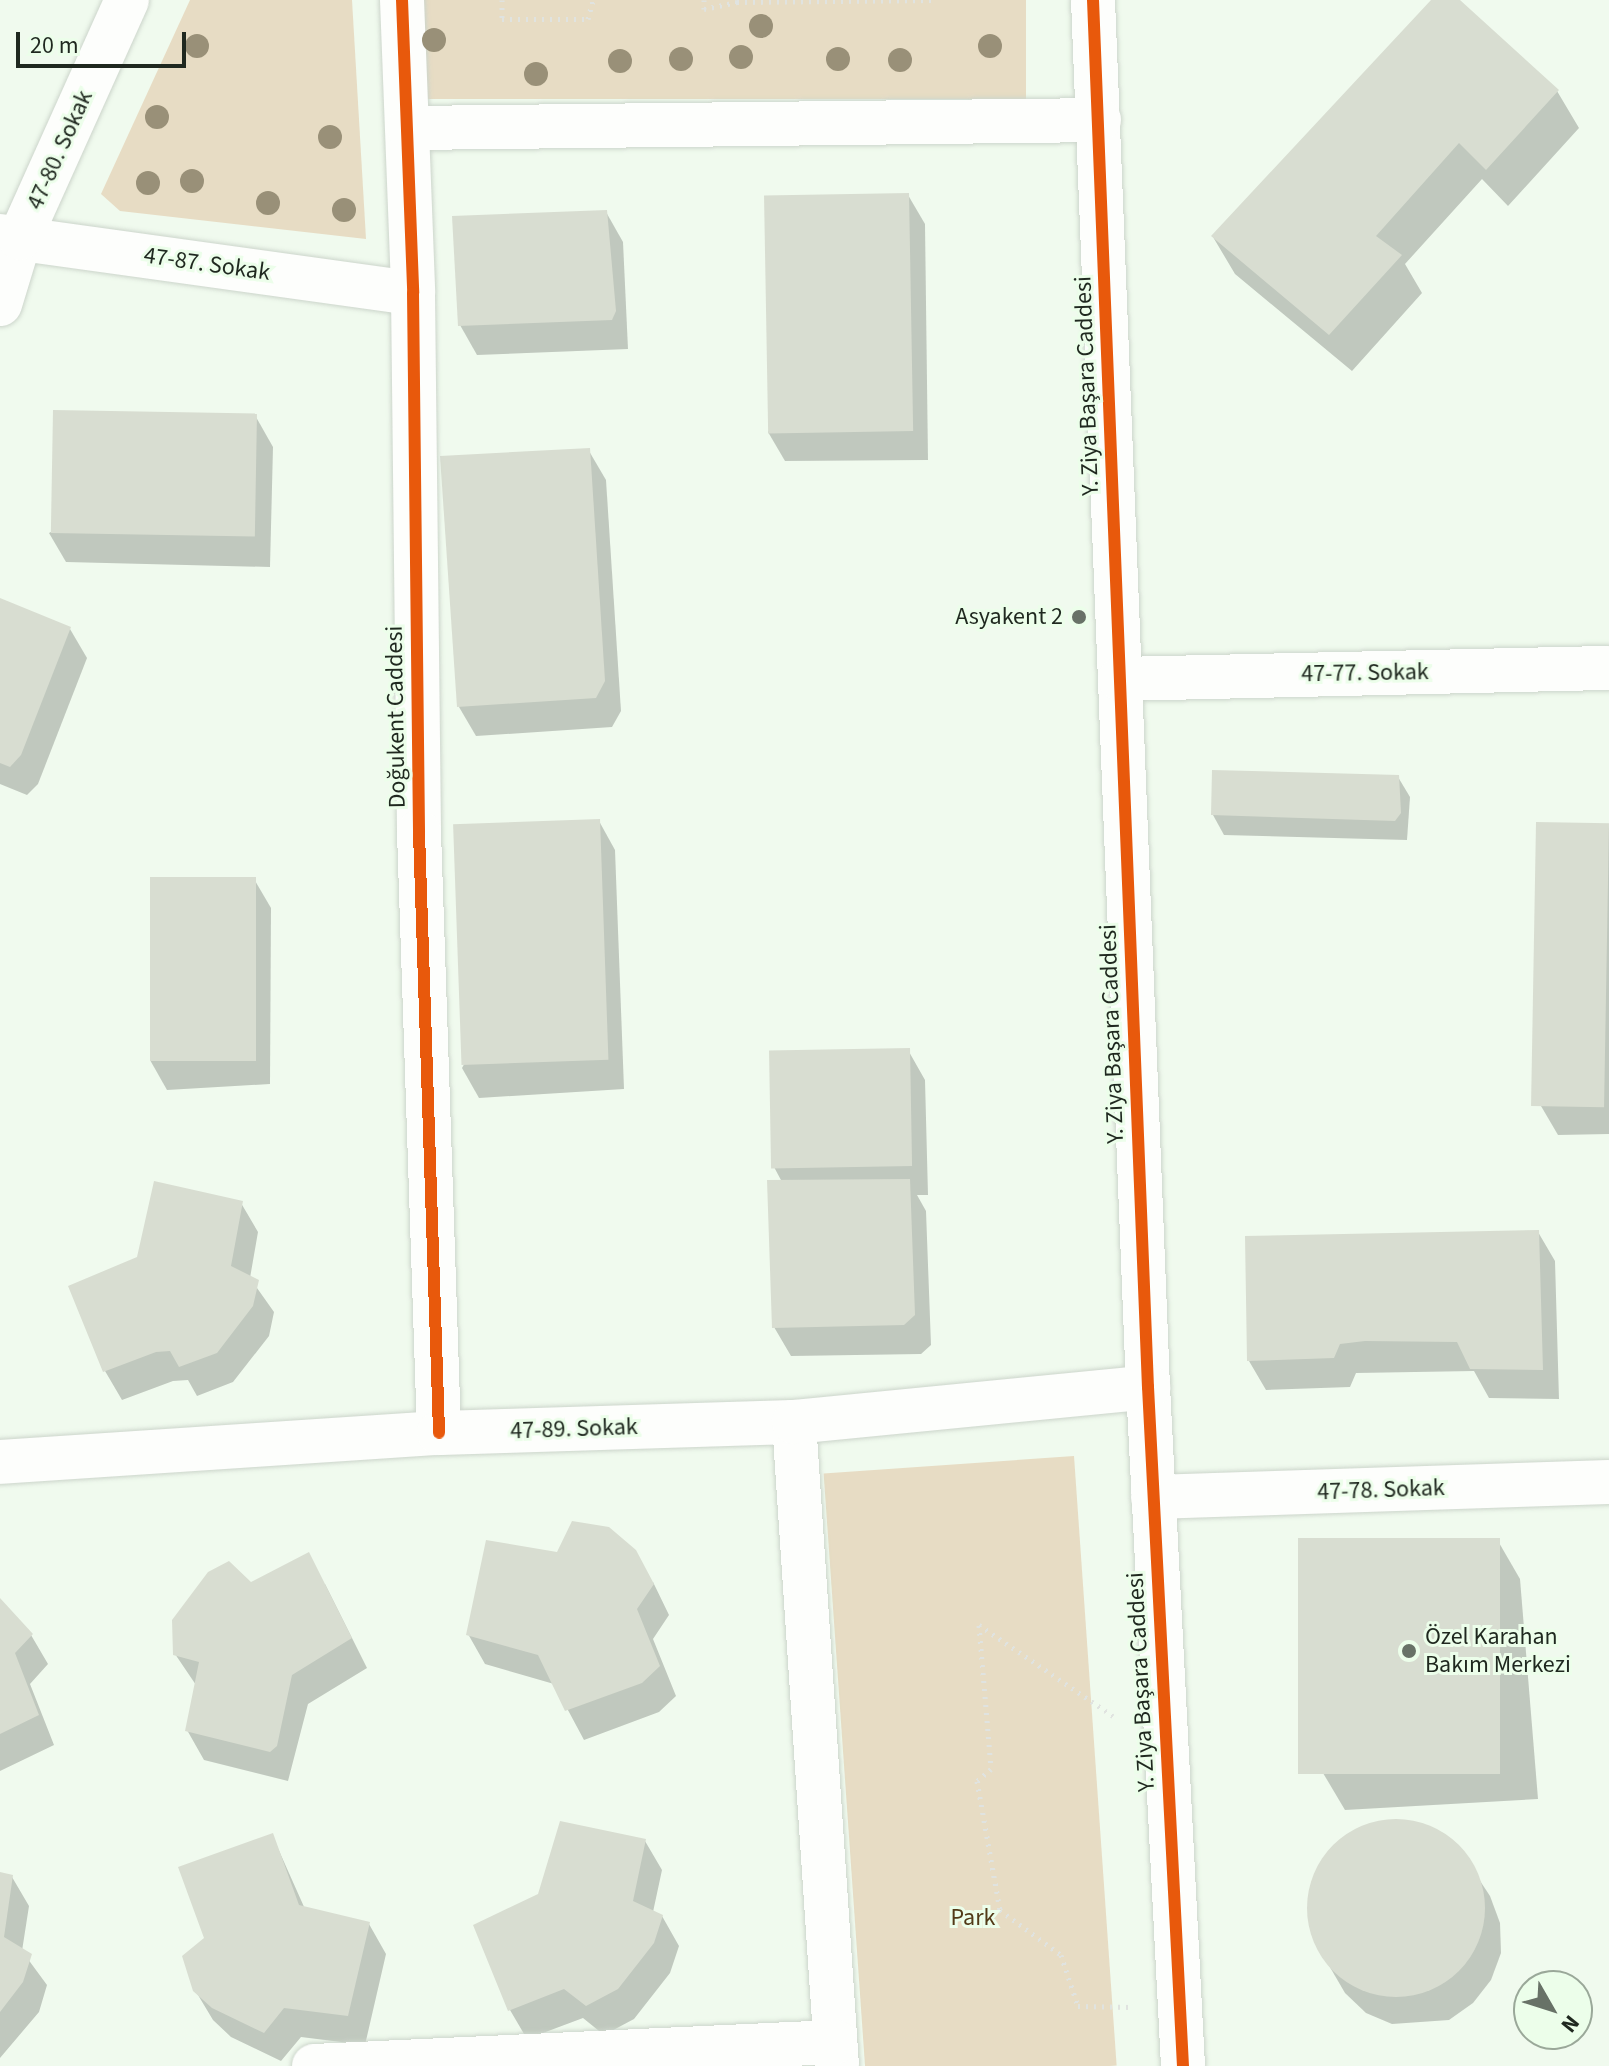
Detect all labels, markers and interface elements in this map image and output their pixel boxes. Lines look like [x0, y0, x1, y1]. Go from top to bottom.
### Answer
scale bar [20, 16, 190, 66]
text: 20 m [30, 28, 79, 63]
street label: 47-80. Sokak [21, 86, 99, 214]
street label: 47-87. Sokak [142, 241, 272, 287]
street label: Y. Ziya Başara Caddesi [1069, 276, 1105, 496]
place label: Asyakent 2 [955, 603, 1063, 631]
marker: Asyakent 2 [1070, 608, 1088, 626]
street label: Doğukent Caddesi [380, 625, 412, 809]
street label: 47-77. Sokak [1301, 657, 1429, 689]
street label: Y. Ziya Başara Caddesi [1094, 924, 1130, 1144]
street label: 47-89. Sokak [510, 1412, 638, 1446]
street label: 47-78. Sokak [1317, 1473, 1445, 1507]
street label: Y. Ziya Başara Caddesi [1121, 1571, 1161, 1793]
place label: Özel Karahan Bakım Merkezi [1425, 1623, 1571, 1679]
marker: Özel Karahan Bakım Merkezi [1400, 1642, 1418, 1660]
park label: Park [951, 1904, 995, 1932]
north arrow [1513, 1970, 1593, 2050]
text: N [1553, 2008, 1587, 2040]

